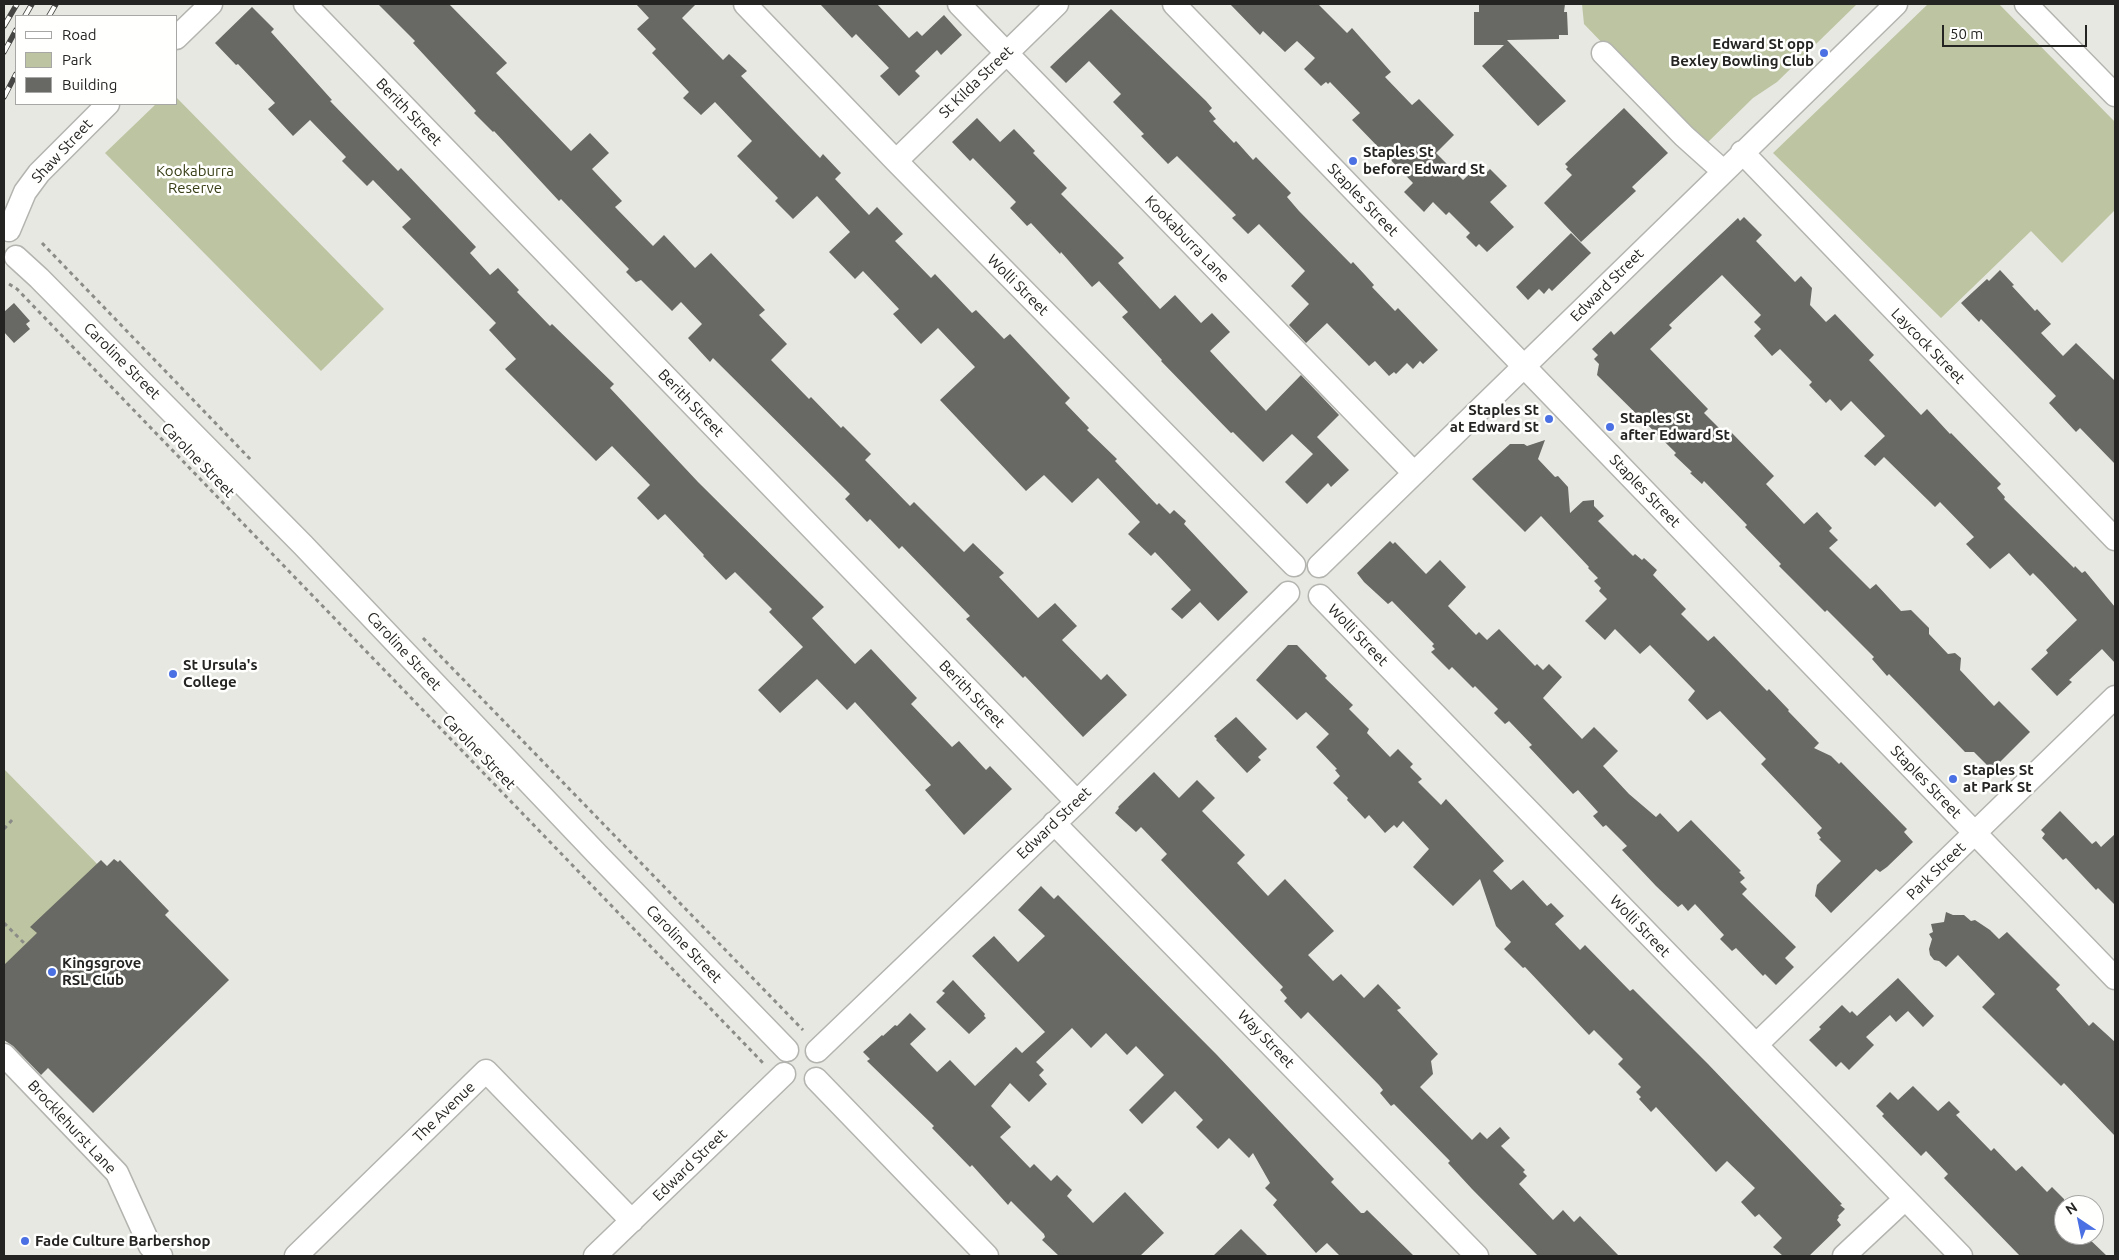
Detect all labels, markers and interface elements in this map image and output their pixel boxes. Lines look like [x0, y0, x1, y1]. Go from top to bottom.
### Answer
legend [15, 15, 178, 105]
scale bar [1944, 15, 2089, 47]
text: 50 m [1950, 25, 1983, 42]
text: Road [62, 26, 97, 43]
place label: Edward St opp Bexley Bowling Club [1670, 35, 1814, 70]
street label: St Kilda Street [935, 42, 1017, 122]
marker: Edward St opp Bexley Bowling Club [1818, 47, 1830, 59]
text: Park [62, 51, 92, 68]
street label: Berith Street [372, 74, 446, 150]
text: Building [62, 76, 117, 93]
street label: Shaw Street [28, 115, 96, 187]
place label: Staples St before Edward St [1363, 143, 1485, 178]
marker: Staples St before Edward St [1347, 155, 1359, 167]
street label: Staples Street [1324, 160, 1402, 240]
park label: Kookaburra Reserve [156, 162, 234, 197]
street label: Kookaburra Lane [1141, 192, 1233, 286]
street label: Edward Street [1567, 245, 1647, 325]
street label: Wolli Street [984, 251, 1052, 319]
street label: Laycock Street [1887, 304, 1969, 388]
street label: Caroline Street [80, 319, 164, 403]
street label: Berith Street [654, 365, 728, 441]
place label: Staples St at Edward St [1450, 401, 1539, 436]
place label: Staples St after Edward St [1620, 409, 1730, 444]
marker: Staples St at Edward St [1543, 413, 1555, 425]
street label: Carolne Street [158, 419, 238, 501]
marker: Staples St after Edward St [1604, 421, 1616, 433]
street label: Staples Street [1606, 451, 1684, 531]
street label: Wolli Street [1324, 600, 1392, 670]
street label: Caroline Street [363, 608, 445, 694]
place label: St Ursula's College [183, 656, 257, 691]
street label: Berith Street [935, 656, 1009, 732]
marker: St Ursula's College [167, 668, 179, 680]
street label: Carolne Street [439, 711, 519, 793]
street label: Staples Street [1887, 742, 1965, 822]
place label: Staples St at Park St [1963, 761, 2034, 796]
marker: Staples St at Park St [1947, 773, 1959, 785]
street label: Edward Street [1013, 783, 1095, 863]
street label: Park Street [1903, 838, 1969, 904]
street label: Wolli Street [1606, 891, 1674, 961]
street label: Caroline Street [642, 901, 726, 987]
place label: Kingsgrove RSL Club [62, 954, 141, 989]
marker: Kingsgrove RSL Club [46, 966, 58, 978]
street label: Way Street [1234, 1006, 1298, 1072]
street label: Brocklehurst Lane [24, 1076, 120, 1178]
street label: The Avenue [409, 1078, 479, 1146]
street label: Edward Street [649, 1125, 731, 1205]
north arrow [2054, 1195, 2104, 1245]
text: N [2062, 1199, 2080, 1218]
place label: Fade Culture Barbershop [35, 1232, 210, 1250]
marker: Fade Culture Barbershop [19, 1235, 31, 1247]

